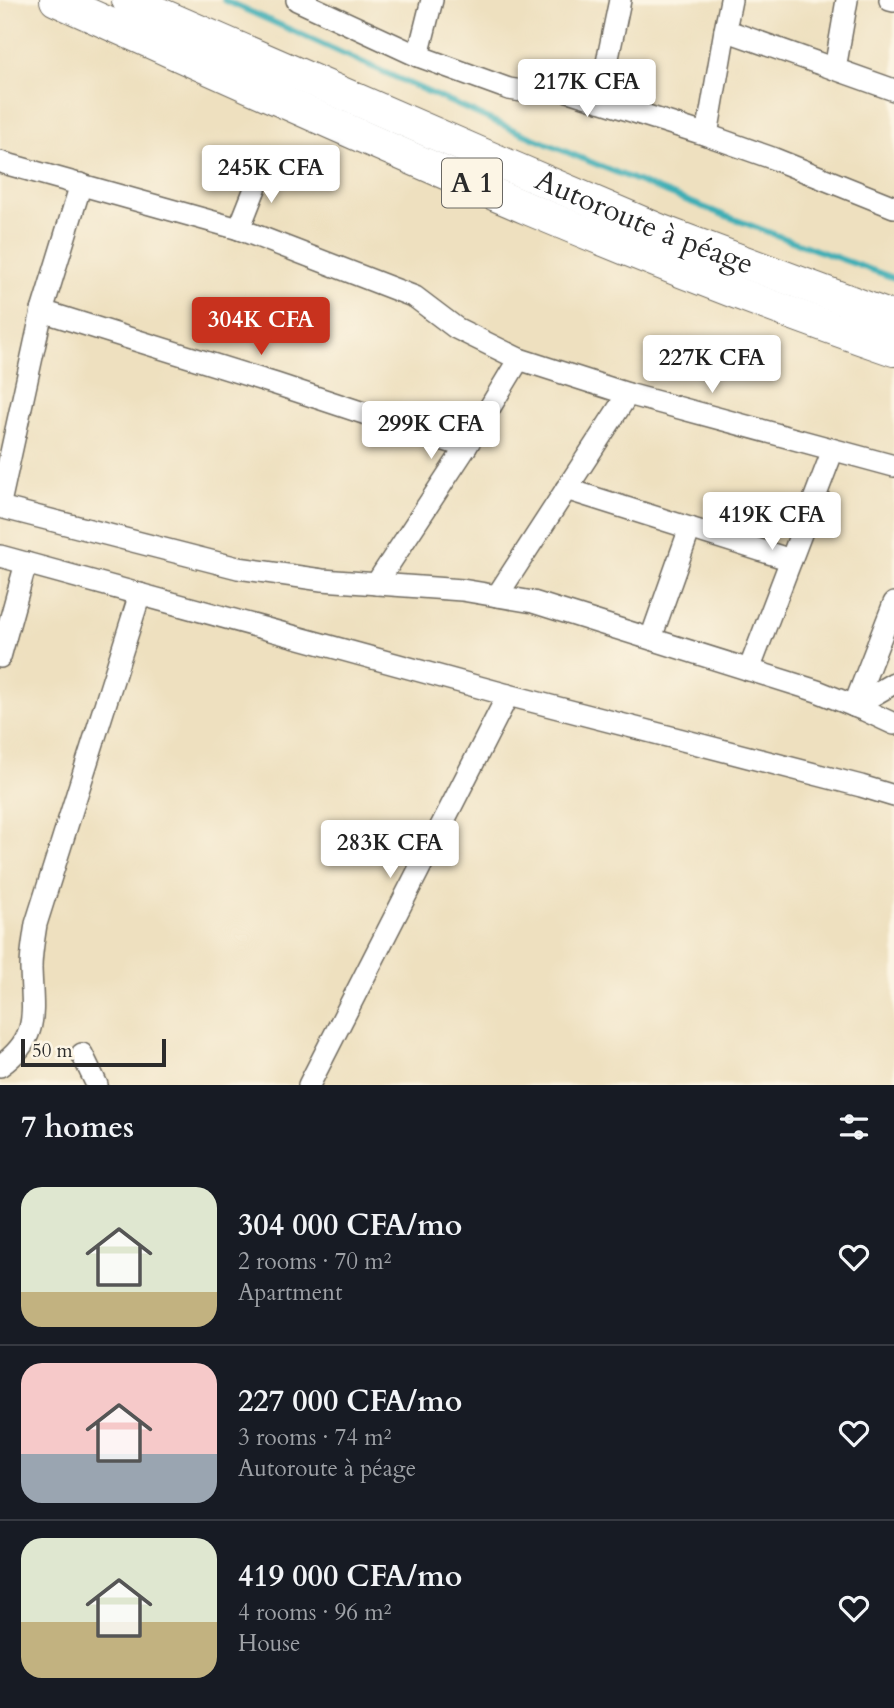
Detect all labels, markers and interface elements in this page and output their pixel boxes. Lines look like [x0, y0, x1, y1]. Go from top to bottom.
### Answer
pin: 217K CFA [515, 60, 659, 119]
text: 217K CFA [534, 66, 640, 97]
pin: 245K CFA [199, 146, 343, 205]
text: 245K CFA [218, 152, 324, 183]
road number: A 1 [442, 158, 502, 208]
street label: Autoroute à péage [529, 159, 759, 284]
pin: 304K CFA [189, 298, 333, 357]
text: 304K CFA [208, 304, 314, 335]
pin: 227K CFA [640, 336, 784, 395]
text: 227K CFA [659, 342, 765, 373]
pin: 299K CFA [359, 402, 503, 461]
text: 299K CFA [378, 408, 484, 439]
pin: 419K CFA [700, 492, 844, 552]
text: 419K CFA [719, 499, 825, 530]
pin: 283K CFA [318, 820, 462, 880]
text: 283K CFA [337, 827, 443, 858]
scale bar [21, 1036, 166, 1068]
text: 50 m [32, 1038, 73, 1064]
text: 7 homes [21, 1107, 134, 1148]
icon: filters [835, 1108, 873, 1146]
text: 304 000 CFA/mo [238, 1205, 462, 1246]
icon: home [77, 1215, 161, 1299]
icon: heart [835, 1238, 873, 1276]
text: 2 rooms · 70 m² [238, 1246, 391, 1277]
text: Apartment [238, 1277, 342, 1308]
text: 227 000 CFA/mo [238, 1381, 462, 1422]
icon: home [77, 1391, 161, 1475]
icon: heart [835, 1414, 873, 1452]
text: 3 rooms · 74 m² [238, 1422, 391, 1453]
text: Autoroute à péage [238, 1453, 416, 1484]
text: 419 000 CFA/mo [238, 1556, 462, 1597]
icon: home [77, 1566, 161, 1650]
icon: heart [835, 1589, 873, 1627]
text: 4 rooms · 96 m² [238, 1597, 391, 1628]
text: House [238, 1628, 300, 1659]

